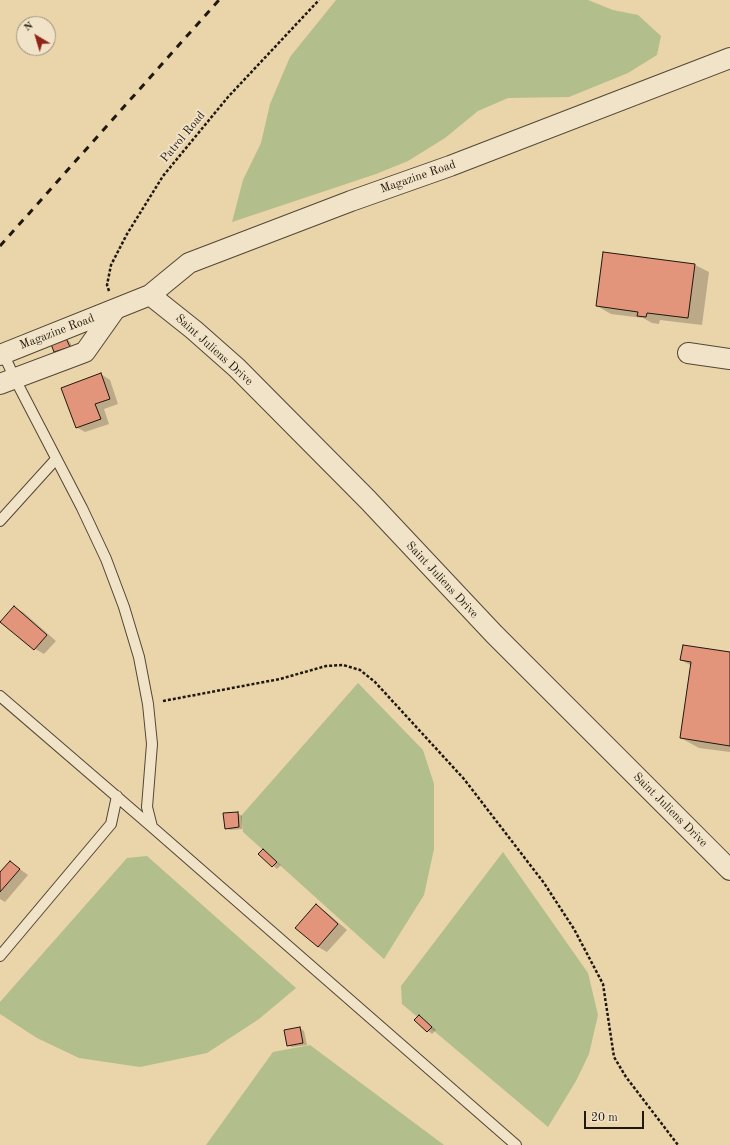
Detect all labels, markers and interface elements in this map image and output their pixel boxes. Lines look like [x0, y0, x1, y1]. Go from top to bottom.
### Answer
north arrow [16, 16, 56, 56]
text: N [22, 20, 36, 34]
street label: Patrol Road [158, 109, 208, 165]
street label: Magazine Road [378, 157, 458, 197]
street label: Magazine Road [18, 311, 96, 353]
street label: Saint Juliens Drive [172, 311, 256, 389]
street label: Saint Juliens Drive [403, 539, 481, 621]
street label: Saint Juliens Drive [630, 770, 710, 850]
scale bar [586, 1103, 646, 1129]
text: 20 m [591, 1112, 618, 1124]

